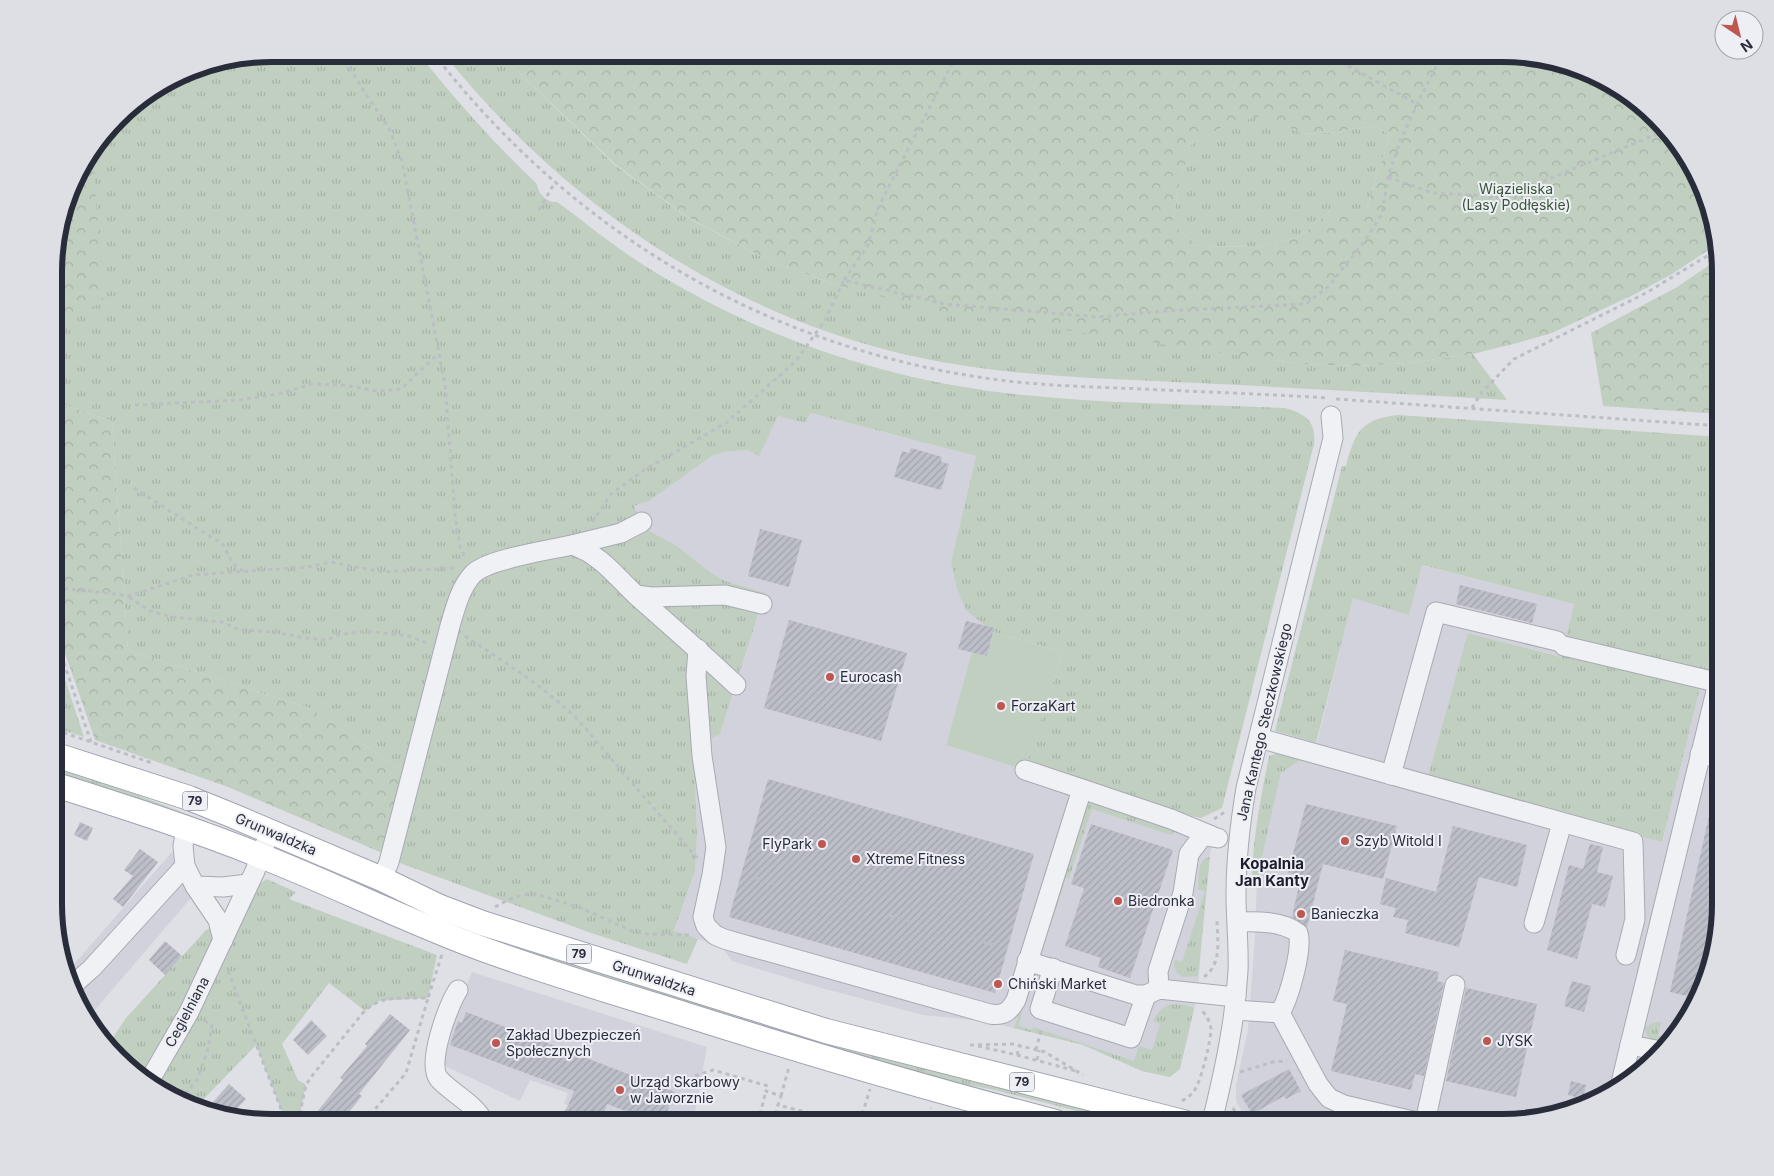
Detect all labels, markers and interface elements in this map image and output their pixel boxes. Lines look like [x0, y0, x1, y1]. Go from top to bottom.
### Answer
north arrow [1714, 10, 1764, 60]
text: N [1737, 36, 1756, 56]
park label: Wiązieliska (Lasy Podłęskie) [1461, 180, 1571, 213]
street label: Jana Kantego Steczkowskiego [1232, 621, 1295, 823]
place label: Eurocash [840, 668, 902, 685]
marker: Eurocash [824, 671, 836, 683]
place label: ForzaKart [1011, 697, 1076, 714]
marker: ForzaKart [995, 700, 1007, 712]
road number: 79 [182, 791, 208, 810]
street label: Grunwaldzka [233, 809, 319, 858]
place label: Szyb Witold I [1355, 832, 1442, 849]
place label: FlyPark [762, 835, 812, 852]
marker: Szyb Witold I [1339, 835, 1351, 847]
marker: FlyPark [816, 838, 828, 850]
place label: Xtreme Fitness [866, 850, 965, 867]
marker: Xtreme Fitness [850, 853, 862, 865]
district label: Kopalnia Jan Kanty [1235, 854, 1309, 890]
place label: Biedronka [1128, 892, 1195, 909]
marker: Biedronka [1112, 895, 1124, 907]
place label: Banieczka [1311, 905, 1379, 922]
marker: Banieczka [1295, 908, 1307, 920]
road number: 79 [566, 944, 592, 964]
street label: Grunwaldzka [610, 956, 698, 999]
street label: Cegielniana [161, 974, 212, 1050]
place label: Chiński Market [1008, 975, 1107, 992]
marker: Chiński Market [992, 978, 1004, 990]
place label: Zakład Ubezpieczeń Społecznych [506, 1026, 641, 1059]
place label: JYSK [1497, 1032, 1533, 1049]
marker: JYSK [1481, 1035, 1493, 1047]
marker: Zakład Ubezpieczeń Społecznych [490, 1037, 502, 1049]
road number: 79 [1010, 1072, 1034, 1092]
place label: Urząd Skarbowy w Jaworznie [630, 1073, 740, 1106]
marker: Urząd Skarbowy w Jaworznie [614, 1084, 626, 1096]

